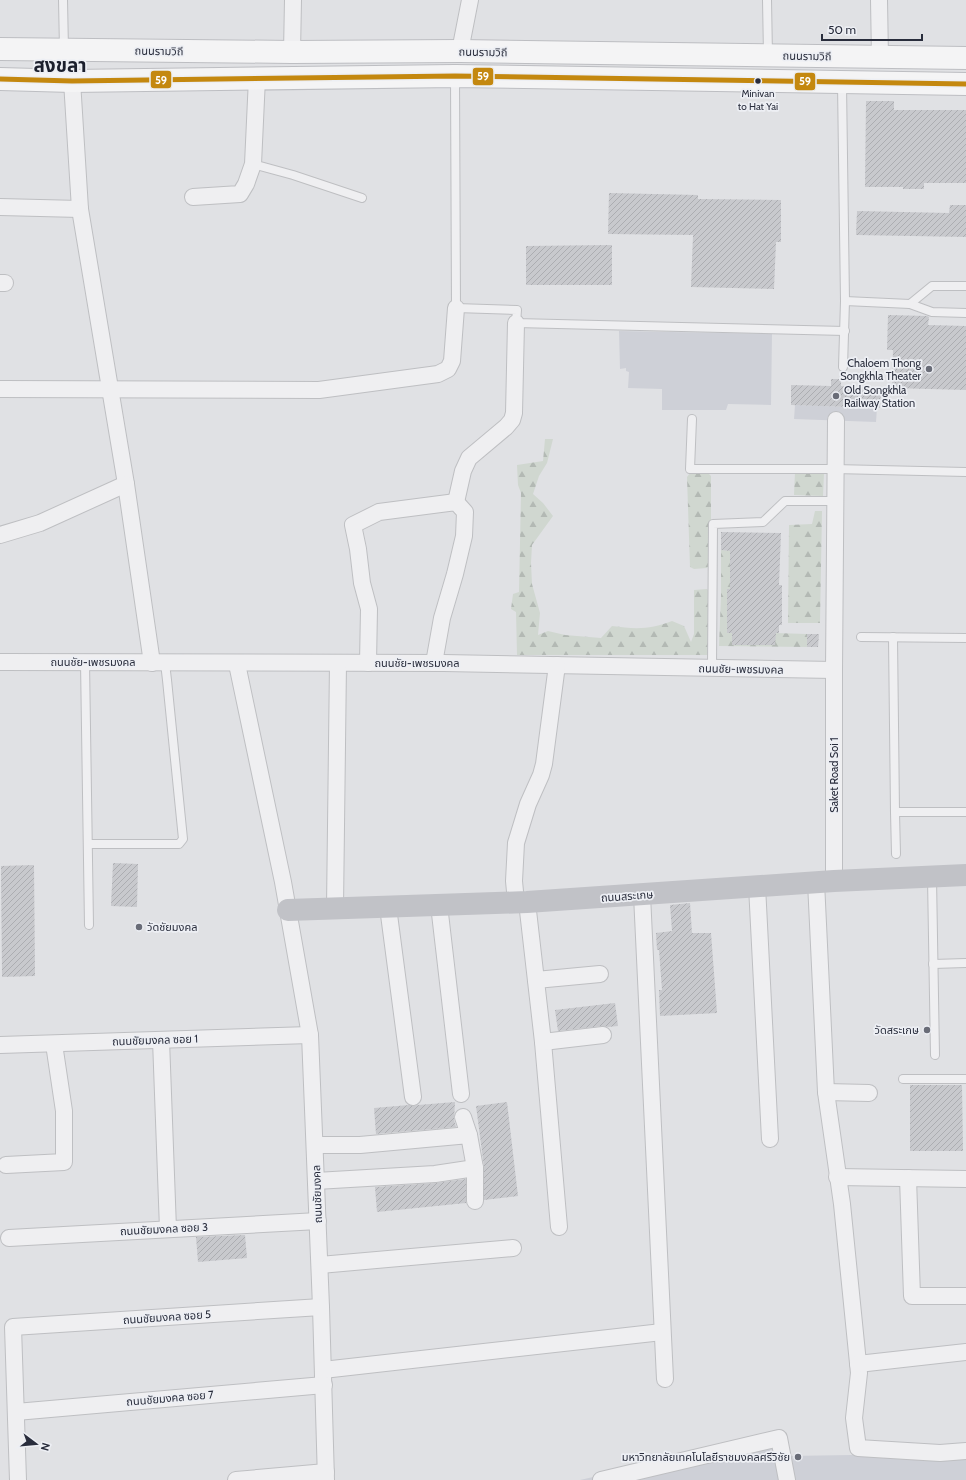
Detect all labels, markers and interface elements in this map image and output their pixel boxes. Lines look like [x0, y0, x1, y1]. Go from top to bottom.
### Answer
scale bar [822, 16, 922, 42]
text: 50 m [828, 22, 856, 37]
street label: ถนนรามวิถี [135, 44, 183, 58]
street label: ถนนรามวิถี [459, 45, 507, 59]
street label: ถนนรามวิถี [783, 49, 831, 63]
district label: สงขลา [33, 54, 87, 77]
line badge: 59 [472, 67, 494, 86]
text: 59 [477, 69, 489, 83]
line badge: 59 [150, 70, 172, 89]
line badge: 59 [794, 72, 816, 91]
text: 59 [155, 73, 167, 87]
text: 59 [799, 74, 811, 88]
marker: Minivan to Hat Yai [753, 76, 763, 86]
place label: Minivan to Hat Yai [738, 87, 778, 113]
place label: Chaloem Thong Songkhla Theater [840, 356, 922, 383]
marker: Chaloem Thong Songkhla Theater [924, 364, 934, 374]
place label: Old Songkhla Railway Station [844, 383, 915, 410]
marker: Old Songkhla Railway Station [831, 391, 841, 401]
street label: ถนนชัย-เพชรมงคล [50, 655, 136, 669]
street label: ถนนชัย-เพชรมงคล [374, 656, 460, 670]
street label: ถนนชัย-เพชรมงคล [698, 661, 784, 677]
street label: Saket Road Soi 1 [827, 737, 841, 813]
street label: ถนนสระเกษ [600, 887, 654, 905]
place label: วัดชัยมงคล [147, 920, 197, 934]
marker: วัดชัยมงคล [134, 922, 144, 932]
place label: วัดสระเกษ [875, 1023, 919, 1037]
marker: วัดสระเกษ [922, 1025, 932, 1035]
street label: ถนนชัยมงคล ซอย 1 [112, 1032, 198, 1048]
street label: ถนนชัยมงคล [309, 1165, 325, 1223]
street label: ถนนชัยมงคล ซอย 3 [120, 1220, 208, 1238]
street label: ถนนชัยมงคล ซอย 5 [122, 1307, 212, 1327]
street label: ถนนชัยมงคล ซอย 7 [126, 1387, 215, 1409]
north arrow [16, 1424, 56, 1464]
text: N [38, 1441, 53, 1452]
place label: มหาวิทยาลัยเทคโนโลยีราชมงคลศรีวิชัย [622, 1450, 790, 1464]
marker: มหาวิทยาลัยเทคโนโลยีราชมงคลศรีวิชัย [793, 1452, 803, 1462]

